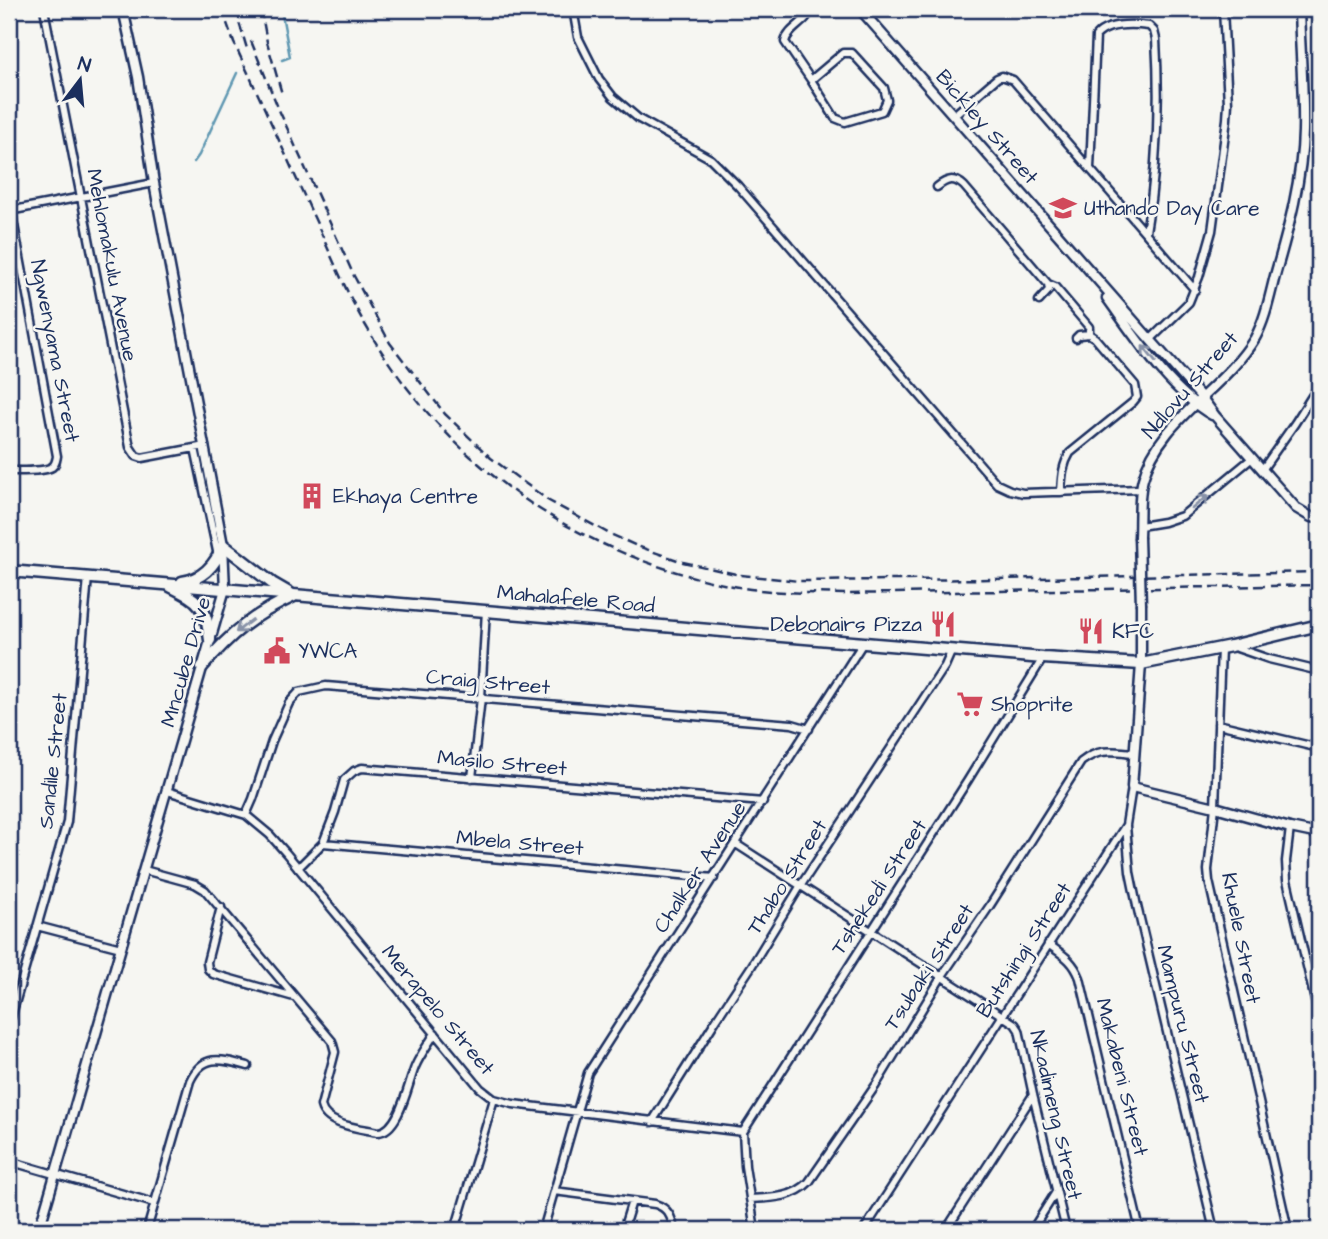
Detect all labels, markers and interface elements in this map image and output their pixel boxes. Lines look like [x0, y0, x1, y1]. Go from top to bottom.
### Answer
north arrow [46, 46, 116, 116]
text: N [75, 50, 94, 80]
street label: Bickley Street [927, 63, 1045, 192]
street label: Mehlomakulu Avenue [79, 166, 145, 364]
school or university icon: Uthando Day Care [1048, 193, 1078, 223]
place label: Uthando Day Care [1084, 194, 1260, 225]
street label: Ngwenyama Street [21, 257, 87, 446]
street label: Ndlovu Street [1135, 325, 1245, 445]
one-way arrow [1142, 346, 1157, 364]
building icon: Ekhaya Centre [297, 481, 327, 511]
place label: Ekhaya Centre [333, 482, 478, 513]
one-way arrow [1191, 494, 1209, 509]
street label: Mahalafele Road [496, 578, 656, 620]
street label: Mncube Drive [154, 594, 218, 730]
restaurant icon: Debonairs Pizza [928, 609, 958, 639]
place label: Debonairs Pizza [770, 610, 922, 639]
restaurant icon: KFC [1076, 616, 1106, 646]
place label: KFC [1112, 617, 1154, 646]
one-way arrow [235, 618, 253, 633]
public building icon: YWCA [262, 636, 292, 666]
place label: YWCA [298, 637, 358, 666]
street label: Craig Street [425, 662, 552, 704]
supermarket icon: Shoprite [955, 689, 985, 719]
place label: Shoprite [991, 690, 1073, 720]
street label: Sandile Street [31, 691, 75, 830]
street label: Masilo Street [436, 743, 569, 783]
street label: Chalker Avenue [647, 795, 753, 939]
street label: Thabo Street [740, 813, 834, 940]
street label: Tshekedi Street [824, 813, 934, 961]
street label: Mbela Street [455, 823, 585, 863]
street label: Khuele Street [1214, 870, 1268, 1007]
street label: Butshingi Street [969, 876, 1081, 1024]
street label: Tsubaki Street [877, 897, 981, 1036]
street label: Merapelo Street [374, 938, 502, 1083]
street label: Mampuru Street [1148, 942, 1217, 1107]
street label: Makabeni Street [1088, 995, 1156, 1159]
street label: Nkadimeng Street [1020, 1027, 1090, 1203]

